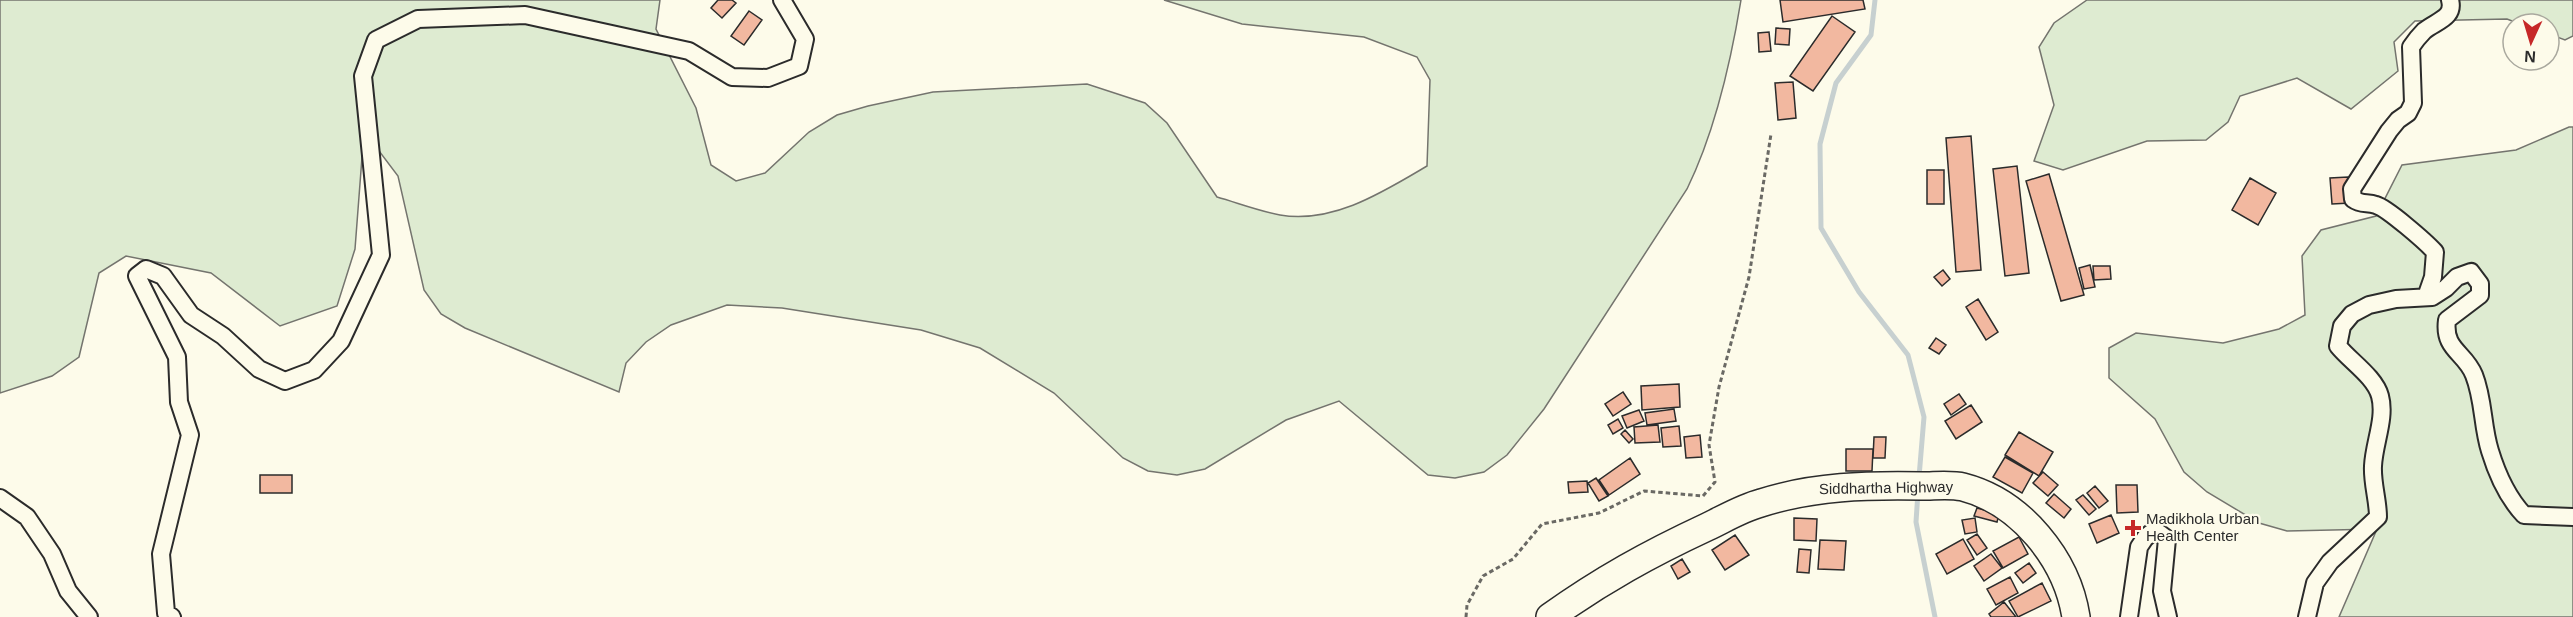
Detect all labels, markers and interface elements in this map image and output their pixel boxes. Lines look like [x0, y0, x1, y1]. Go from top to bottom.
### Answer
north arrow [2501, 12, 2561, 72]
text: N [2524, 48, 2536, 65]
street label: Siddhartha Highway [1819, 478, 1954, 497]
place label: Madikhola Urban Health Center [2146, 510, 2259, 544]
marker: Madikhola Urban Health Center [2124, 519, 2142, 537]

